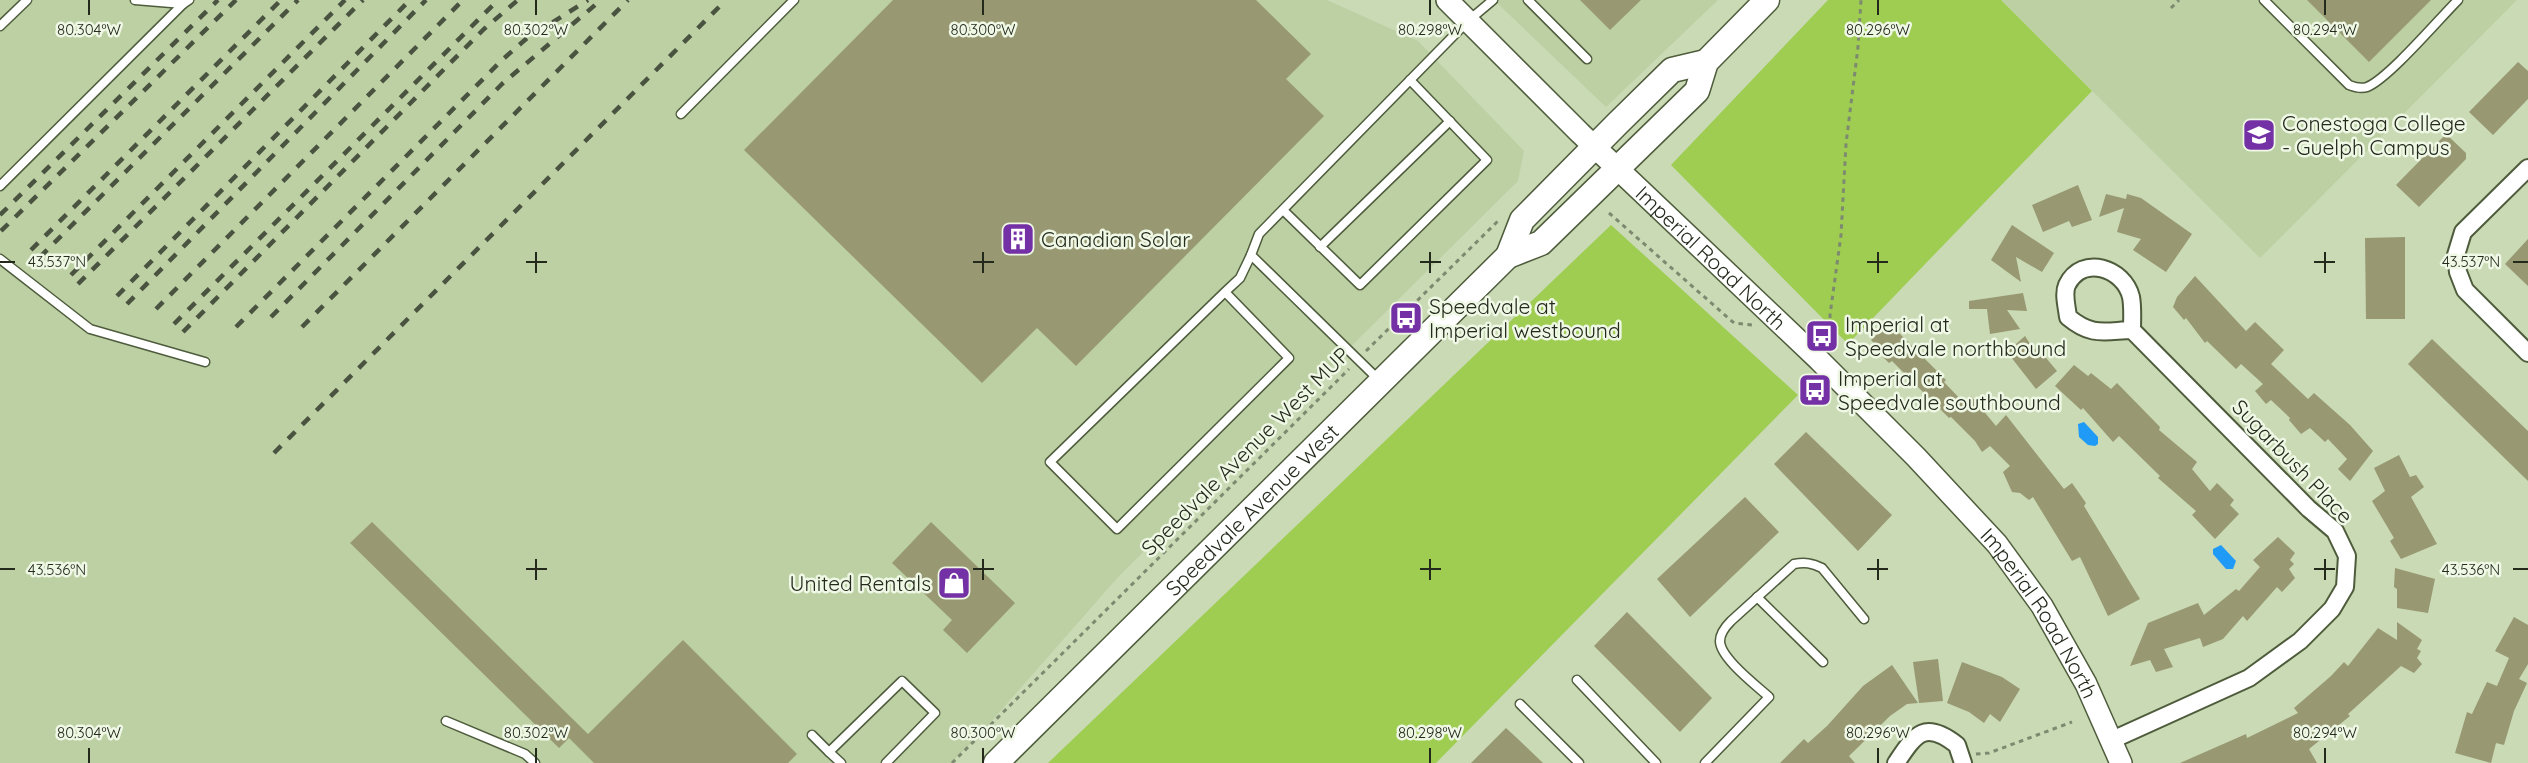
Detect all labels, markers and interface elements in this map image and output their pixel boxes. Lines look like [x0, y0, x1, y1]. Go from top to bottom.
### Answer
text: 80.304°W [57, 20, 121, 39]
text: 80.302°W [504, 20, 569, 39]
text: 80.300°W [951, 20, 1016, 39]
text: 80.298°W [1398, 20, 1463, 39]
text: 80.296°W [1846, 20, 1910, 39]
text: 80.294°W [2293, 20, 2357, 39]
place label: Conestoga College - Guelph Campus [2282, 110, 2466, 160]
school or university icon: Conestoga College - Guelph Campus [2241, 117, 2277, 153]
street label: Imperial Road North [1630, 180, 1792, 335]
building icon: Canadian Solar [1000, 221, 1036, 257]
place label: Canadian Solar [1041, 226, 1190, 252]
text: 43.537°N [28, 252, 86, 271]
text: 43.537°N [2442, 252, 2500, 271]
place label: Speedvale at Imperial westbound [1429, 293, 1621, 343]
bus stop icon: Speedvale at Imperial westbound [1388, 300, 1424, 336]
place label: Imperial at Speedvale northbound [1845, 311, 2066, 361]
bus stop icon: Imperial at Speedvale northbound [1804, 318, 1840, 354]
street label: Speedvale Avenue West MUP [1136, 342, 1354, 560]
place label: Imperial at Speedvale southbound [1838, 365, 2061, 415]
bus stop icon: Imperial at Speedvale southbound [1797, 372, 1833, 408]
street label: Sugarbush Place [2227, 394, 2359, 528]
street label: Speedvale Avenue West [1161, 419, 1343, 601]
street label: Imperial Road North [1975, 522, 2104, 702]
text: 43.536°N [28, 560, 86, 579]
text: 43.536°N [2442, 560, 2500, 579]
shop icon: United Rentals [936, 565, 972, 601]
place label: United Rentals [790, 570, 931, 596]
text: 80.304°W [57, 723, 121, 742]
text: 80.302°W [504, 723, 569, 742]
text: 80.300°W [951, 723, 1016, 742]
text: 80.298°W [1398, 723, 1463, 742]
text: 80.296°W [1846, 723, 1910, 742]
text: 80.294°W [2293, 723, 2357, 742]

